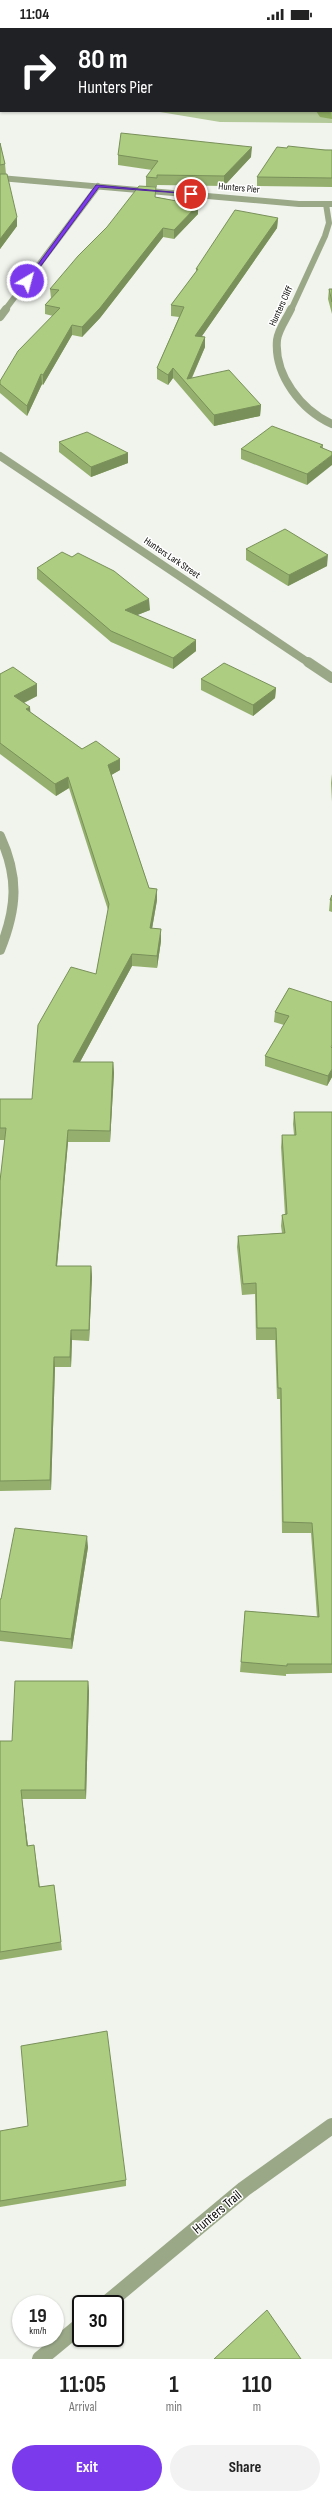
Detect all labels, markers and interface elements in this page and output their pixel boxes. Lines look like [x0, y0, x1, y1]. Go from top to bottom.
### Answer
text: 11:04 [20, 5, 49, 24]
text: 80 m [78, 43, 127, 76]
icon: right [12, 44, 64, 96]
text: Hunters Pier [78, 77, 153, 98]
pin [174, 177, 208, 211]
street label: Hunters Pier [218, 180, 260, 196]
icon: arrive [180, 183, 202, 205]
position arrow [6, 260, 48, 302]
street label: Hunters Cliff [266, 284, 296, 328]
street label: Hunters Lark Street [142, 535, 202, 581]
street label: Hunters Trail [189, 2187, 245, 2237]
speed limit sign: 30 [72, 2295, 124, 2347]
text: 19 [29, 2304, 47, 2328]
text: km/h [29, 2325, 47, 2337]
text: 11:05 [60, 2370, 106, 2399]
text: 1 [169, 2370, 179, 2399]
text: 110 [242, 2370, 272, 2399]
text: Arrival [69, 2399, 97, 2415]
text: min [166, 2399, 182, 2415]
text: m [253, 2399, 261, 2415]
button: Exit [12, 2445, 162, 2491]
button: Share [170, 2445, 320, 2491]

